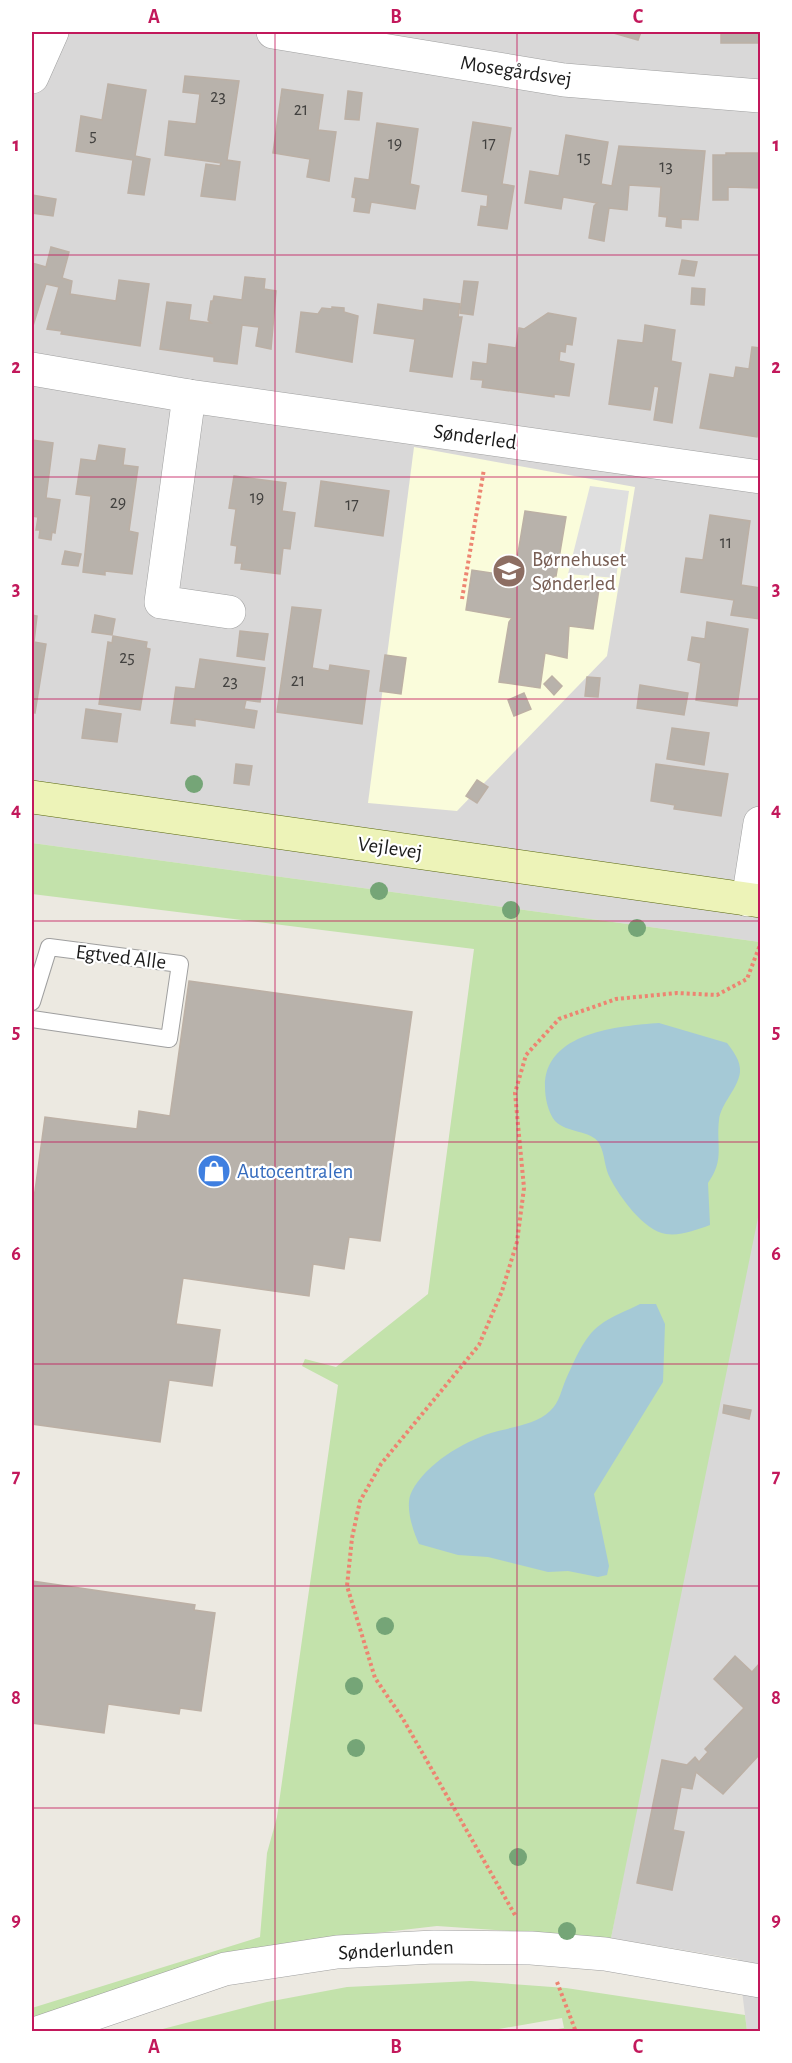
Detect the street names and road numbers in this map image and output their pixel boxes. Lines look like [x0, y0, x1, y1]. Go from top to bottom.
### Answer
street label: Mosegårdsvej [459, 52, 573, 90]
street label: Sønderled [432, 421, 518, 453]
street label: Vejlevej [356, 833, 424, 863]
street label: Egtved Alle [75, 941, 167, 973]
street label: Sønderlunden [338, 1936, 454, 1964]

